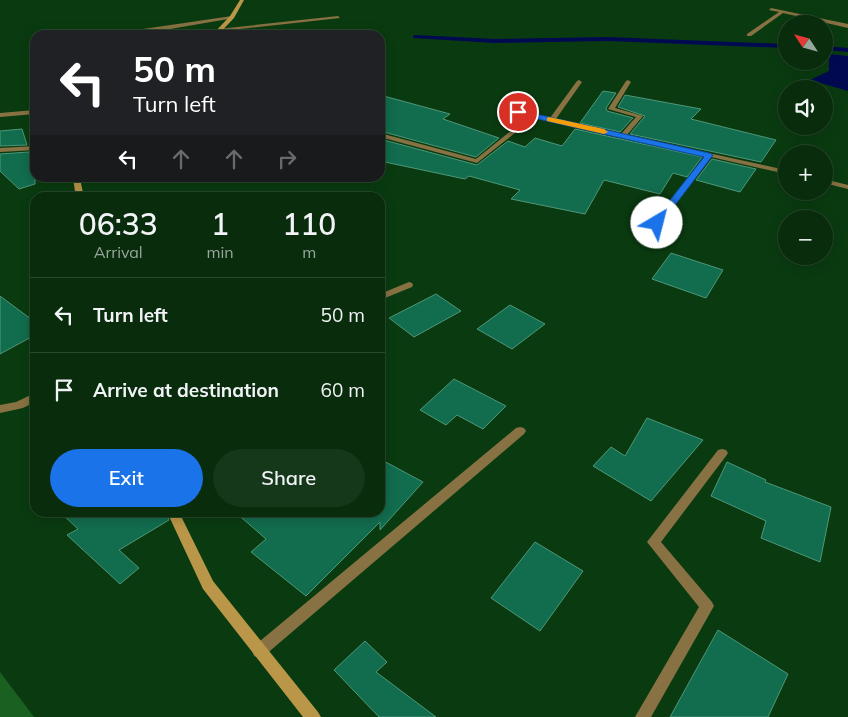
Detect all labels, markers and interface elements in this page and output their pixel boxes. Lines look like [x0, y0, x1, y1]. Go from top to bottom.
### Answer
north arrow [778, 15, 832, 70]
map controls [778, 15, 833, 265]
text: 50 m [133, 47, 216, 91]
icon: left [50, 50, 115, 115]
button: sound [778, 80, 833, 135]
text: Turn left [133, 90, 216, 118]
pin [497, 91, 539, 133]
icon: arrive [504, 98, 532, 126]
icon: left [114, 145, 142, 173]
icon: ahead [167, 145, 195, 173]
icon: ahead [220, 145, 248, 173]
icon: right [273, 145, 301, 173]
button: + [778, 145, 833, 200]
position arrow [630, 196, 682, 248]
text: 06:33 [79, 205, 158, 243]
text: 1 [211, 205, 229, 243]
text: 110 [282, 205, 336, 243]
button: − [778, 210, 833, 265]
text: Arrival [94, 242, 143, 262]
text: min [206, 242, 234, 262]
text: m [302, 242, 316, 262]
icon: left [50, 301, 78, 329]
text: Turn left [93, 303, 168, 327]
text: 50 m [321, 303, 365, 327]
icon: arrive [50, 376, 78, 404]
text: Arrive at destination [93, 378, 279, 402]
text: 60 m [321, 378, 365, 402]
button: Exit [50, 449, 203, 507]
button: Share [213, 449, 365, 507]

